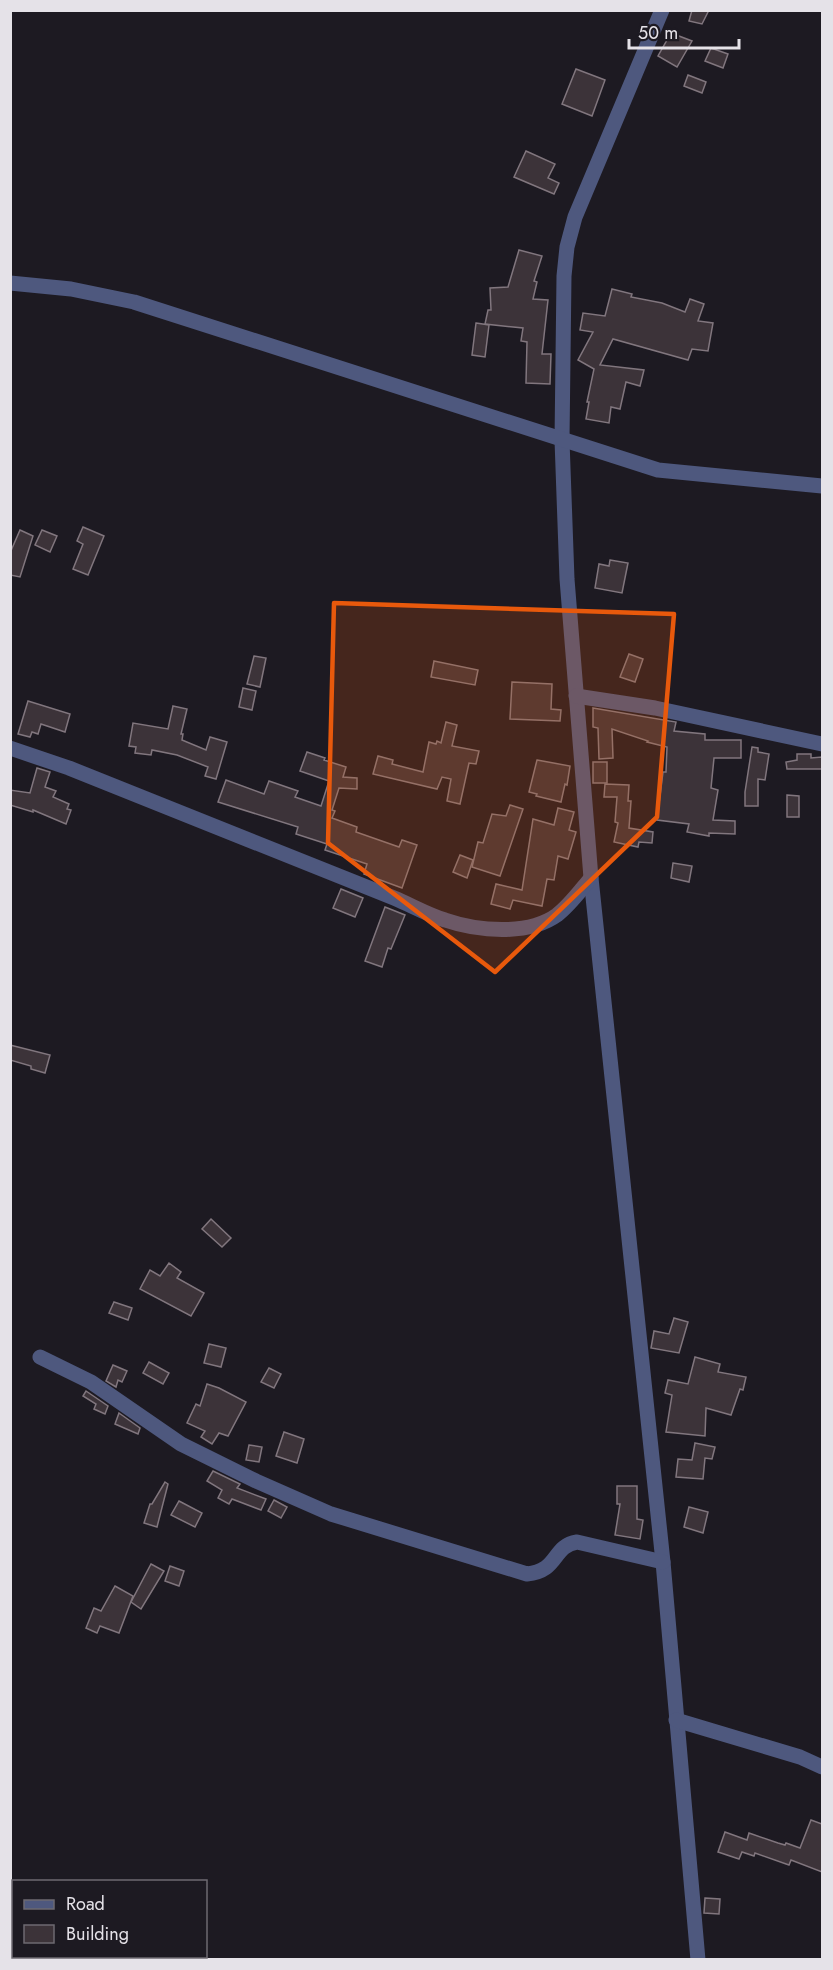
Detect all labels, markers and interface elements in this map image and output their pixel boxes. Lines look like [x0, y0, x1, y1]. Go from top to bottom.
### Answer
scale bar [629, 12, 738, 50]
text: 50 m [638, 20, 678, 46]
legend [12, 1880, 207, 1958]
text: Road [66, 1891, 105, 1917]
text: Building [66, 1921, 129, 1947]

